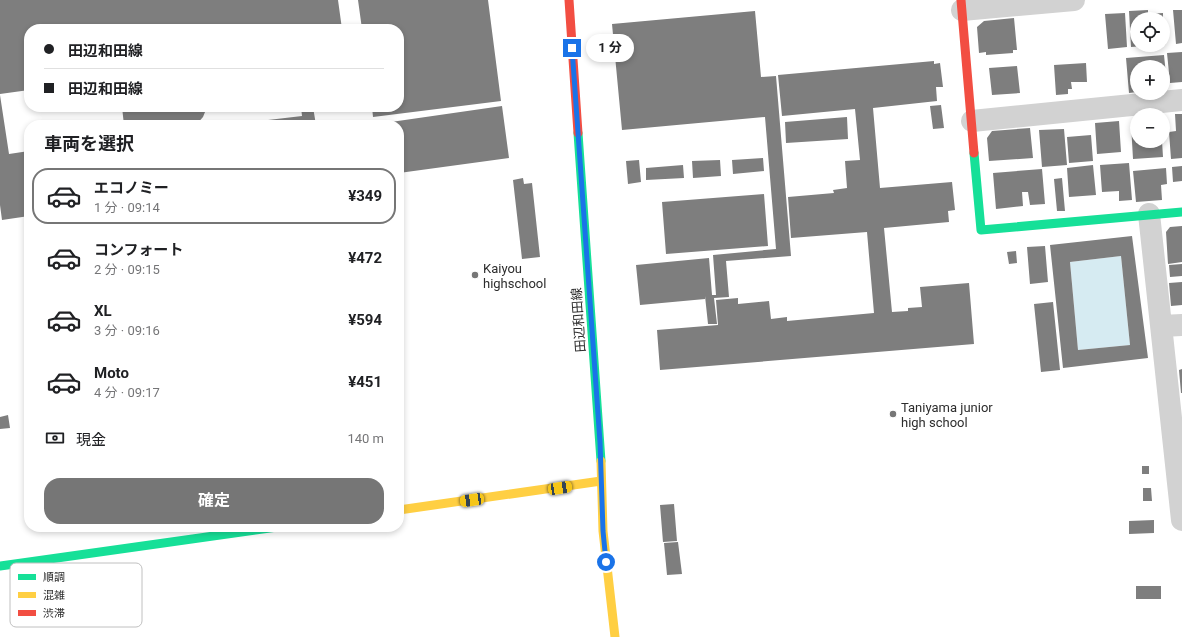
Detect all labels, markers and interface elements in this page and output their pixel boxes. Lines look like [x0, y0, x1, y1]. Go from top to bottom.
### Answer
map controls [1130, 12, 1170, 148]
button: locate [1130, 12, 1170, 52]
callout: 1 分 [586, 34, 634, 62]
route end [563, 39, 581, 57]
text: 1 分 [598, 40, 622, 55]
text: 田辺和田線 [68, 42, 143, 60]
button: + [1130, 60, 1170, 100]
text: 田辺和田線 [68, 80, 143, 98]
button: − [1130, 108, 1170, 148]
text: 車両を選択 [44, 133, 134, 154]
icon: car [46, 178, 82, 214]
text: エコノミー [94, 179, 169, 197]
text: ¥349 [348, 187, 382, 205]
text: 1 分 · 09:14 [94, 200, 160, 215]
icon: car [46, 240, 82, 276]
text: コンフォート [94, 241, 184, 259]
text: ¥472 [348, 249, 382, 267]
place label: Kaiyou highschool [483, 261, 546, 291]
text: 2 分 · 09:15 [94, 262, 160, 277]
marker: Kaiyou highschool [470, 270, 480, 280]
street label: 田辺和田線 [569, 287, 588, 353]
icon: car [46, 302, 82, 338]
text: XL [94, 302, 112, 320]
text: ¥594 [348, 311, 382, 329]
text: 3 分 · 09:16 [94, 323, 160, 338]
icon: car [46, 364, 82, 400]
text: Moto [94, 364, 129, 382]
text: ¥451 [348, 373, 382, 391]
text: 4 分 · 09:17 [94, 385, 160, 400]
place label: Taniyama junior high school [901, 400, 993, 430]
marker: Taniyama junior high school [888, 409, 898, 419]
icon: cash [44, 427, 66, 449]
text: 現金 [76, 431, 106, 449]
text: 140 m [347, 431, 384, 446]
button: 確定 [44, 478, 384, 524]
car [547, 480, 573, 496]
car [459, 492, 485, 508]
route start [597, 553, 615, 571]
legend [10, 563, 142, 627]
text: 順調 [43, 571, 65, 584]
text: 混雑 [43, 589, 65, 602]
text: 渋滞 [43, 607, 65, 620]

